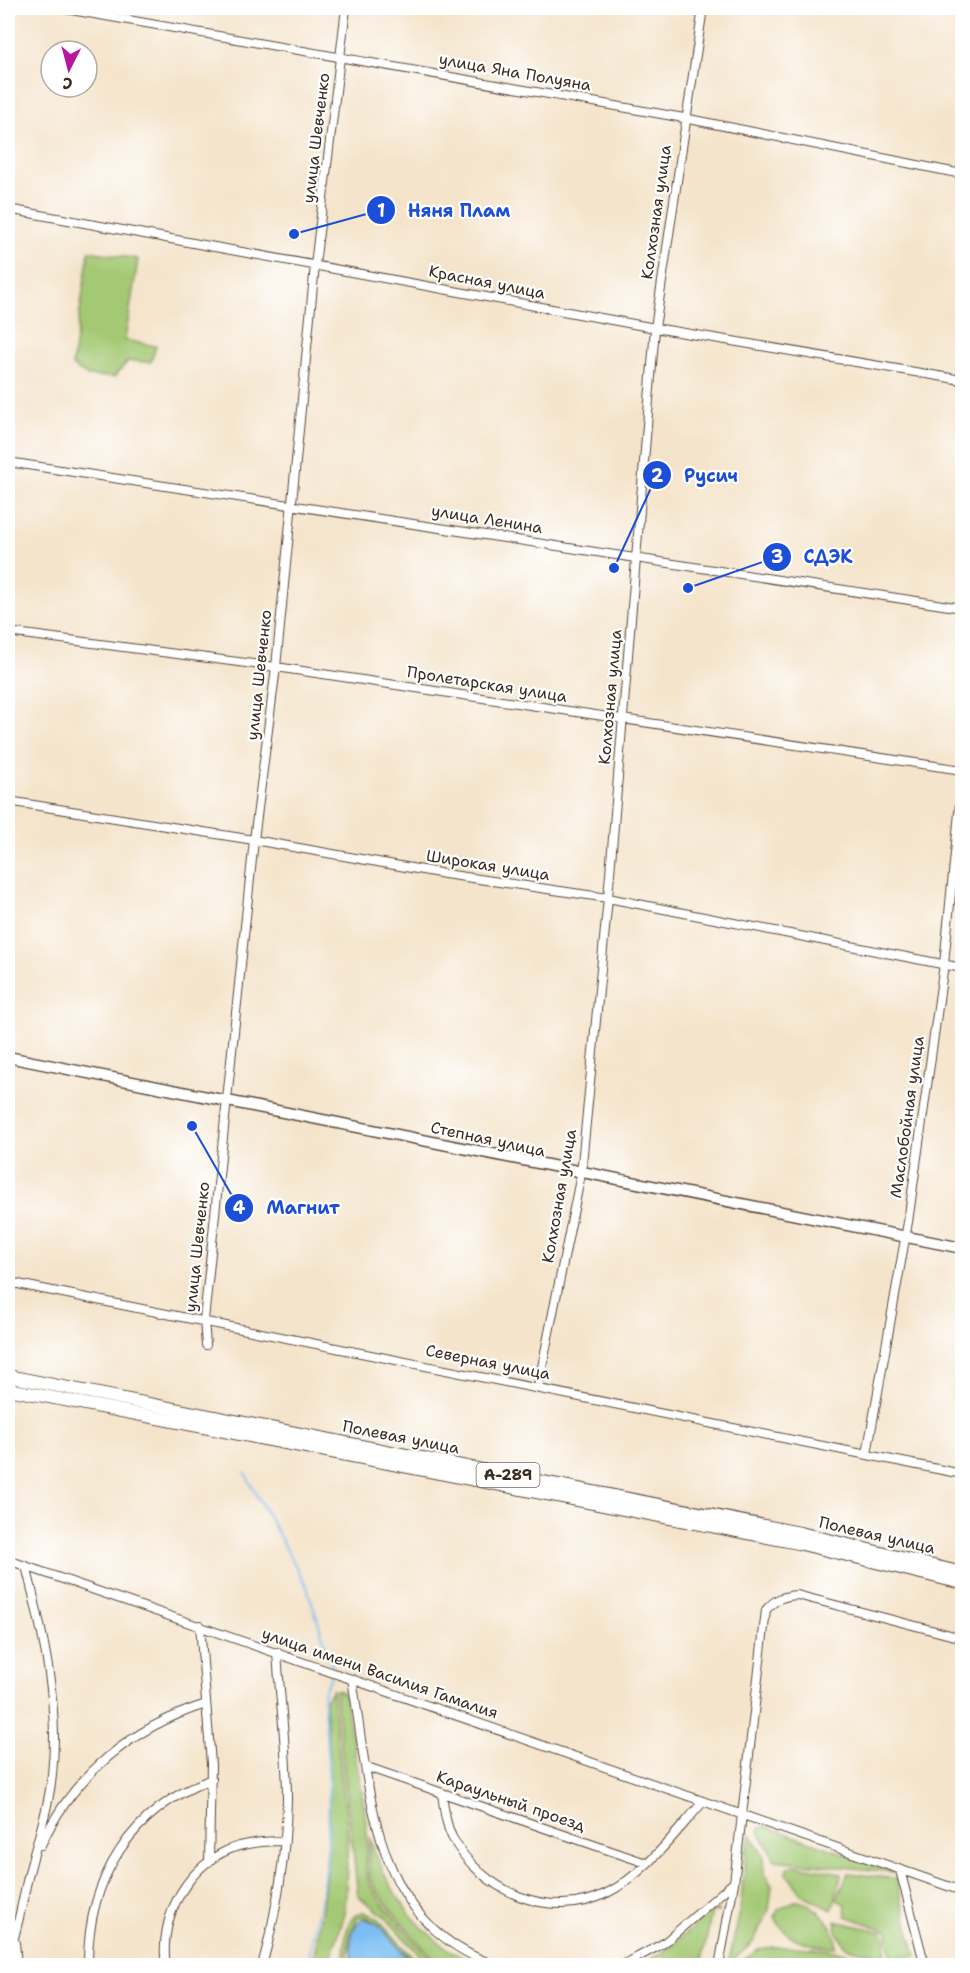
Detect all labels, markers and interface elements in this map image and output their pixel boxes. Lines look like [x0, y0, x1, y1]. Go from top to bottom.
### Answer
north arrow [39, 39, 99, 99]
street label: улица Яна Полуяна [437, 48, 593, 96]
text: С [61, 72, 73, 94]
street label: улица Шевченко [298, 72, 334, 204]
street label: Колхозная улица [636, 143, 676, 281]
callout: Няня Плам [366, 192, 522, 228]
text: 1 [377, 199, 385, 223]
text: Няня Плам [408, 199, 510, 223]
street label: Красная улица [427, 260, 547, 304]
callout: Русич [642, 457, 750, 493]
text: 2 [651, 464, 664, 488]
text: Русич [684, 464, 738, 488]
street label: улица Ленина [430, 500, 544, 538]
callout: СДЭК [762, 539, 865, 575]
text: 3 [771, 545, 783, 569]
text: СДЭК [803, 545, 853, 569]
street label: улица Шевченко [242, 609, 276, 741]
street label: Колхозная улица [594, 628, 626, 765]
street label: Пролетарская улица [406, 661, 569, 707]
street label: Широкая улица [425, 845, 551, 885]
street label: Маслобойная улица [885, 1035, 929, 1199]
street label: Степная улица [429, 1117, 547, 1161]
street label: Колхозная улица [537, 1127, 581, 1265]
street label: улица Шевченко [180, 1181, 214, 1313]
callout: Магнит [224, 1190, 352, 1226]
text: 4 [233, 1196, 246, 1220]
text: Магнит [266, 1196, 340, 1220]
street label: Северная улица [424, 1340, 552, 1384]
street label: Полевая улица [341, 1415, 461, 1459]
road number: А-289 [476, 1463, 540, 1487]
street label: Полевая улица [817, 1511, 937, 1559]
street label: улица имени Василия Гамалия [259, 1623, 501, 1723]
street label: Караульный проезд [434, 1766, 588, 1836]

